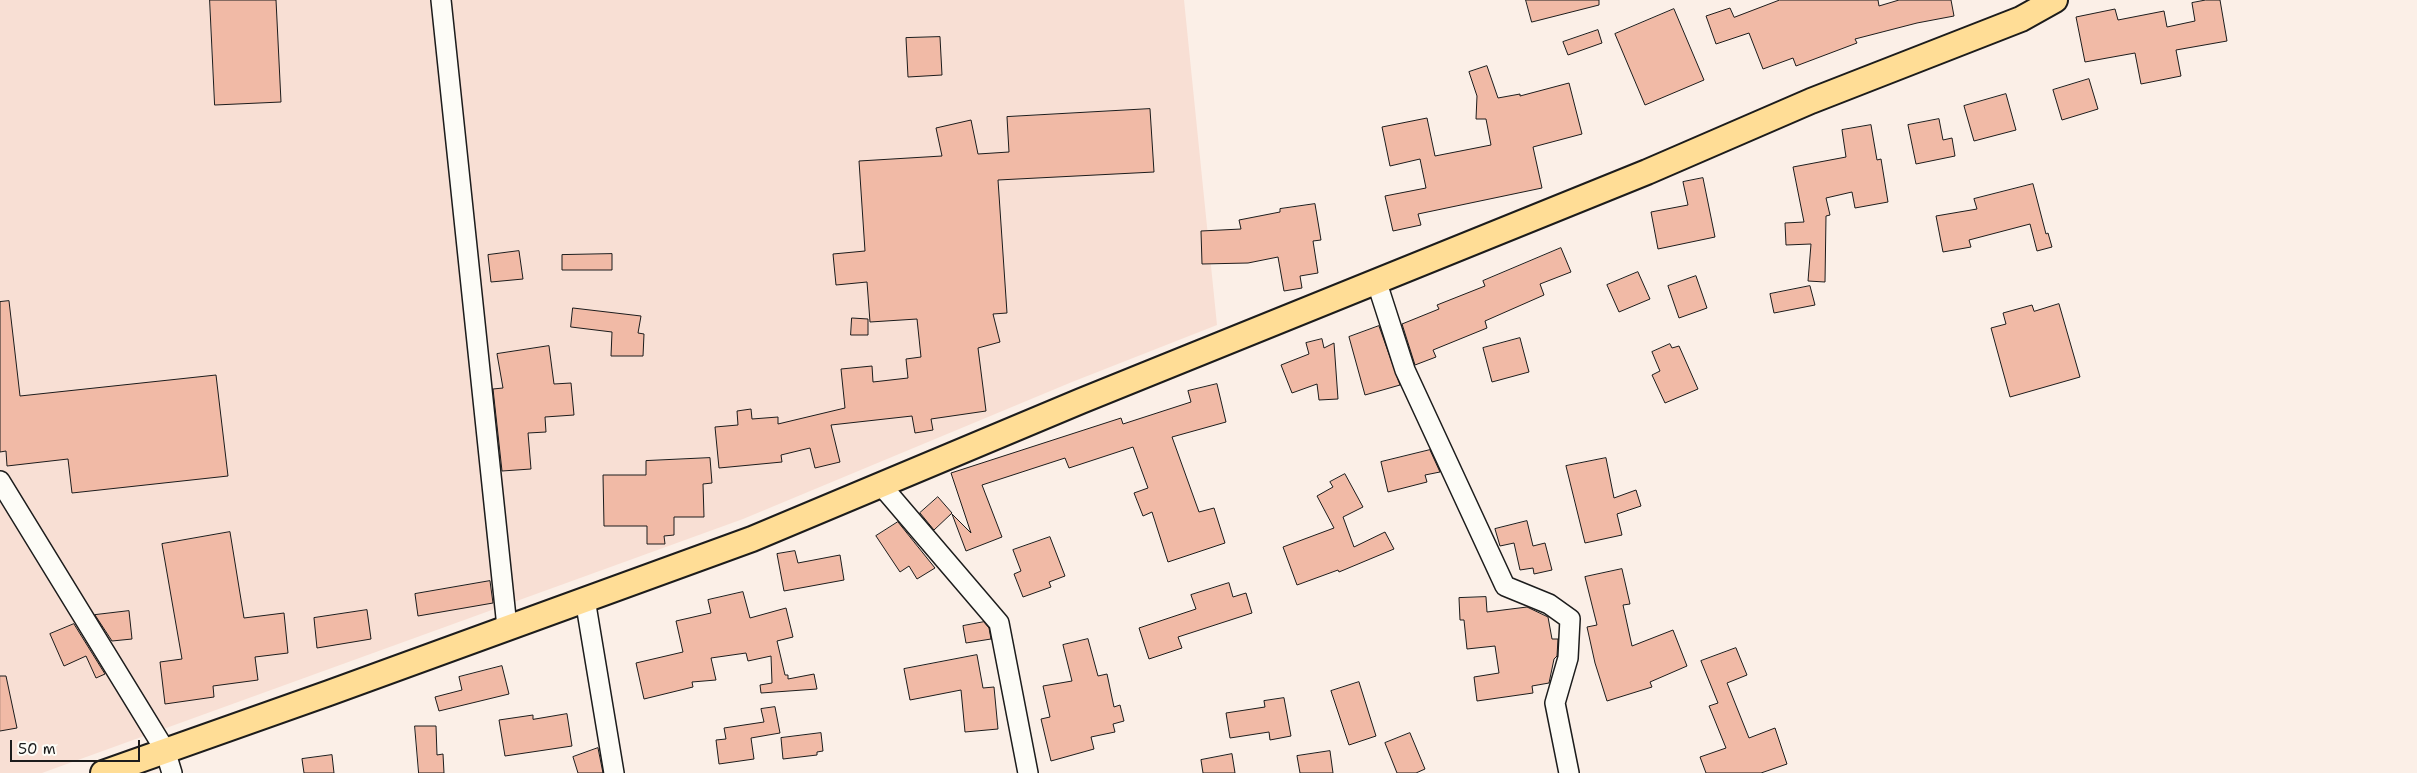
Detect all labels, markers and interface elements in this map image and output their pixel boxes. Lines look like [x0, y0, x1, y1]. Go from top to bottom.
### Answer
scale bar [12, 730, 142, 762]
text: 50 m [18, 739, 56, 759]

